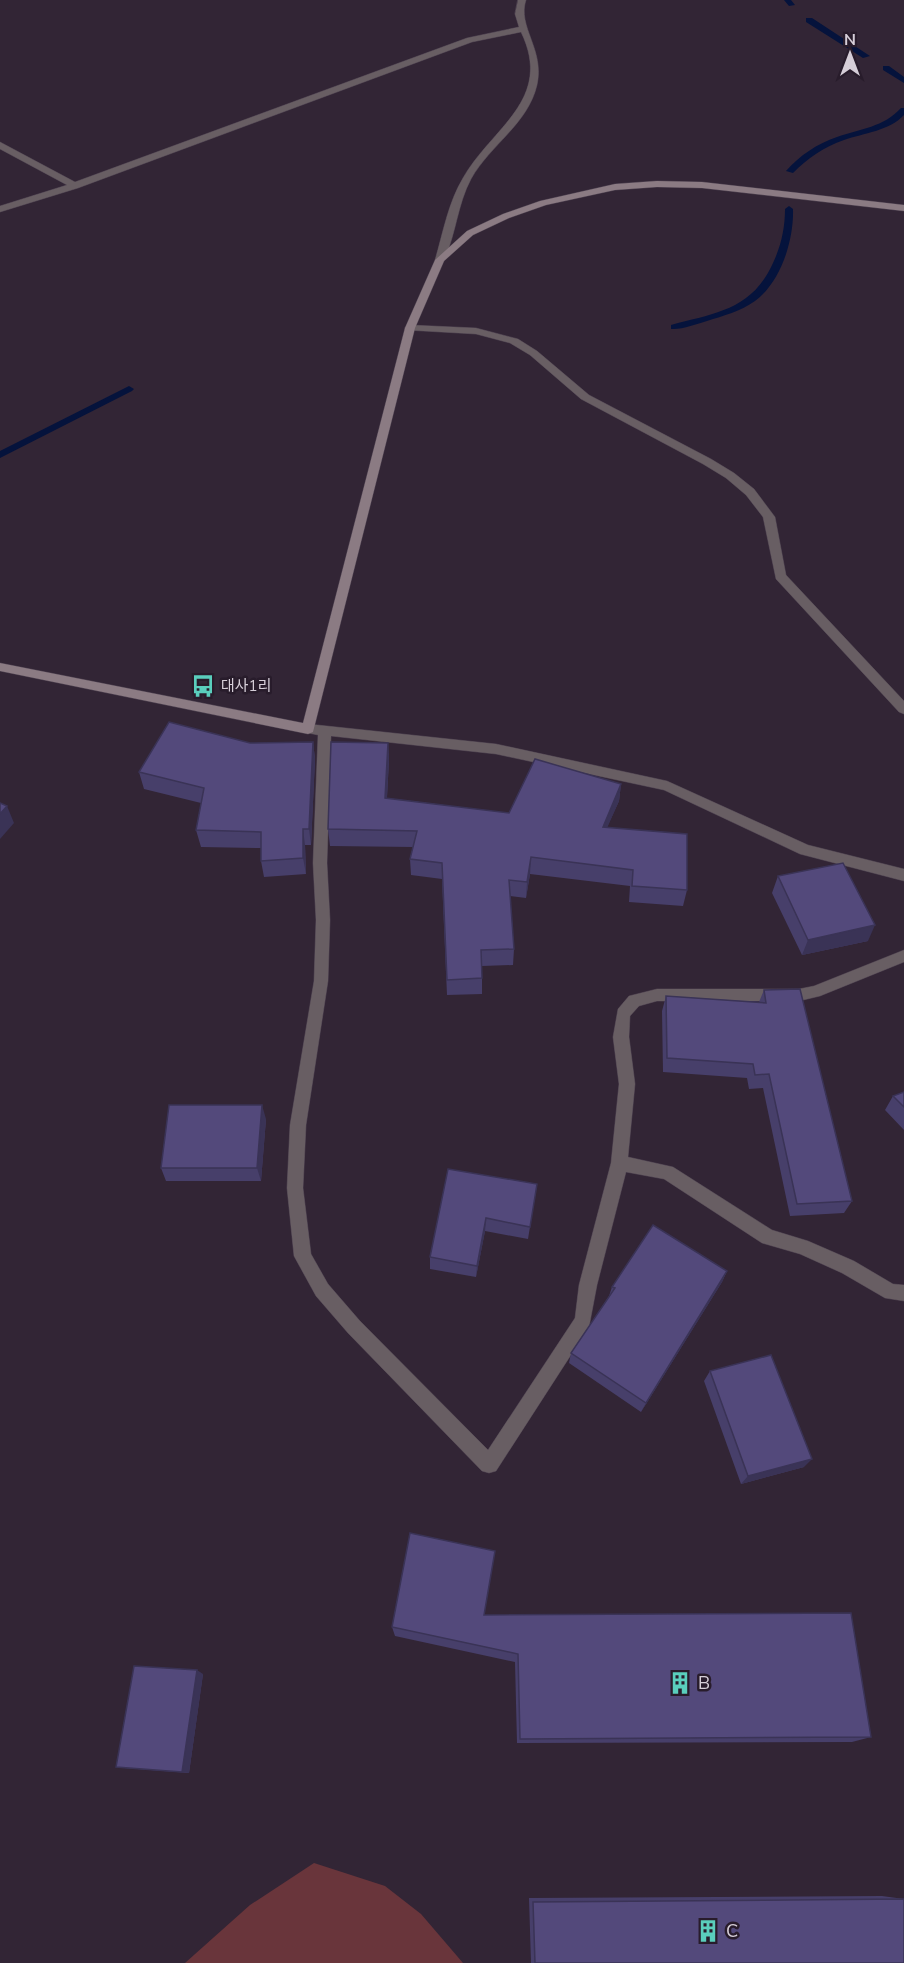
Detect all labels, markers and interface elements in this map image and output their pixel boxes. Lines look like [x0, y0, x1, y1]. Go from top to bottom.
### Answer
north arrow [820, 24, 880, 84]
text: N [844, 29, 856, 51]
bus stop icon: 대사1리 [190, 673, 216, 699]
place label: 대사1리 [221, 676, 271, 696]
building icon: B [667, 1670, 693, 1696]
place label: B [698, 1671, 710, 1695]
building icon: C [695, 1918, 721, 1944]
place label: C [726, 1919, 738, 1943]

